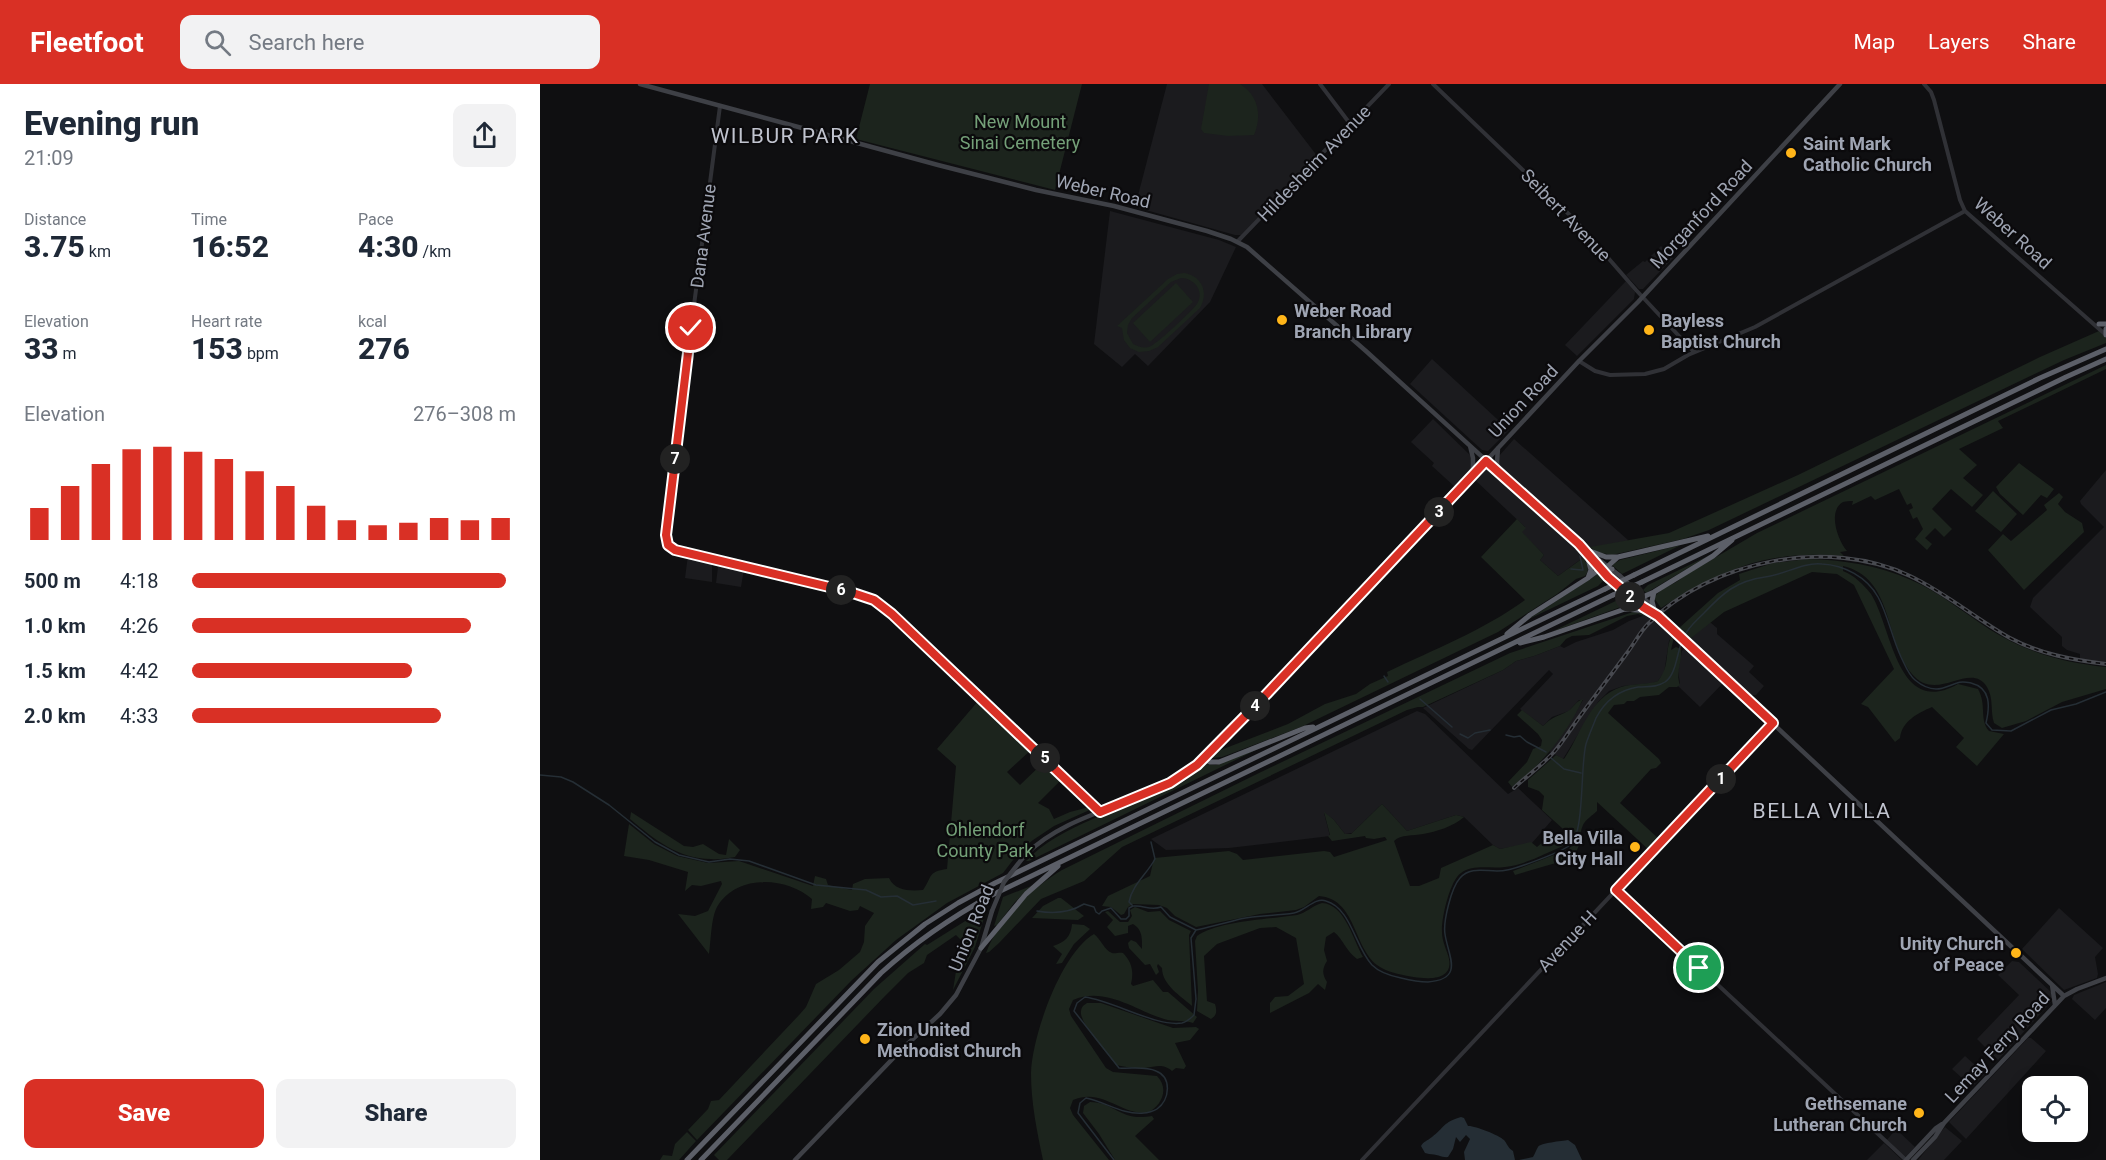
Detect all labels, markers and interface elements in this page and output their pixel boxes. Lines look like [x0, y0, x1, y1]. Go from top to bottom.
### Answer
search box [180, 15, 600, 69]
text: Fleetfoot [30, 26, 144, 59]
icon: search [201, 26, 234, 59]
text: Search here [249, 30, 364, 55]
text: Map [1853, 30, 1895, 54]
text: Layers [1928, 30, 1989, 54]
text: Share [2022, 30, 2076, 54]
street label: Hildesheim Avenue [1253, 100, 1375, 226]
text: Evening run [24, 104, 199, 143]
button: share [453, 104, 516, 167]
park label: New Mount Sinai Cemetery [960, 111, 1081, 153]
district label: WILBUR PARK [711, 124, 859, 148]
place label: Saint Mark Catholic Church [1803, 133, 1932, 175]
text: 21:09 [24, 146, 74, 170]
marker: Saint Mark Catholic Church [1784, 146, 1798, 160]
street label: Morganford Road [1646, 156, 1756, 272]
street label: Seibert Avenue [1517, 165, 1615, 265]
street label: Weber Road [1053, 170, 1153, 212]
street label: Dana Avenue [686, 183, 720, 289]
street label: Weber Road [1970, 193, 2056, 273]
text: Distance [24, 210, 86, 229]
text: Time [191, 210, 227, 229]
text: Pace [358, 210, 394, 229]
text: 3.75 [24, 229, 85, 264]
text: 16:52 [191, 229, 269, 264]
text: 4:30 [358, 229, 419, 264]
text: km [85, 242, 111, 261]
text: /km [419, 242, 451, 261]
place label: Weber Road Branch Library [1294, 300, 1413, 342]
pin [665, 302, 716, 353]
place label: Bayless Baptist Church [1661, 310, 1781, 352]
icon: check [674, 311, 707, 344]
text: Elevation [24, 312, 89, 331]
text: Heart rate [191, 312, 262, 331]
text: kcal [358, 312, 387, 331]
marker: Weber Road Branch Library [1275, 313, 1289, 327]
marker: Bayless Baptist Church [1642, 323, 1656, 337]
text: 33 [24, 331, 59, 366]
text: 153 [191, 331, 243, 366]
text: 276 [358, 331, 410, 366]
text: m [59, 344, 77, 363]
text: bpm [243, 344, 279, 363]
street label: Union Road [1484, 360, 1562, 442]
text: Elevation [24, 402, 105, 426]
text: 276–308 m [413, 402, 516, 426]
pin: 7 [660, 444, 690, 474]
text: 7 [670, 449, 680, 468]
pin: 3 [1424, 497, 1454, 527]
text: 3 [1434, 502, 1444, 521]
text: 500 m [24, 569, 81, 593]
text: 4:18 [120, 569, 159, 593]
pin: 6 [826, 575, 856, 605]
text: 6 [836, 580, 846, 599]
pin: 2 [1615, 582, 1645, 612]
text: 2 [1625, 587, 1635, 606]
text: 1.0 km [24, 614, 86, 638]
text: 4:26 [120, 614, 159, 638]
text: 1.5 km [24, 659, 86, 683]
text: 4:42 [120, 659, 159, 683]
pin: 4 [1240, 691, 1270, 721]
text: 4 [1250, 696, 1260, 715]
text: 2.0 km [24, 704, 86, 728]
text: 4:33 [120, 704, 159, 728]
pin: 5 [1030, 743, 1060, 773]
text: 5 [1040, 748, 1050, 767]
pin: 1 [1706, 764, 1736, 794]
text: 1 [1716, 769, 1726, 788]
district label: BELLA VILLA [1753, 799, 1891, 823]
park label: Ohlendorf County Park [937, 819, 1034, 861]
place label: Bella Villa City Hall [1542, 827, 1623, 869]
marker: Bella Villa City Hall [1628, 840, 1642, 854]
street label: Union Road [944, 881, 998, 975]
street label: Avenue H [1533, 906, 1601, 976]
place label: Unity Church of Peace [1900, 933, 2004, 975]
pin [1673, 942, 1724, 993]
marker: Unity Church of Peace [2009, 946, 2023, 960]
icon: arrive [1682, 951, 1715, 984]
street label: Lemay Ferry Road [1940, 987, 2054, 1107]
place label: Zion United Methodist Church [877, 1019, 1021, 1061]
marker: Zion United Methodist Church [858, 1032, 872, 1046]
map controls [2022, 1076, 2088, 1142]
button: locate [2022, 1076, 2088, 1142]
button: Save [24, 1079, 264, 1148]
button: Share [276, 1079, 516, 1148]
place label: Gethsemane Lutheran Church [1773, 1093, 1907, 1135]
marker: Gethsemane Lutheran Church [1912, 1106, 1926, 1120]

